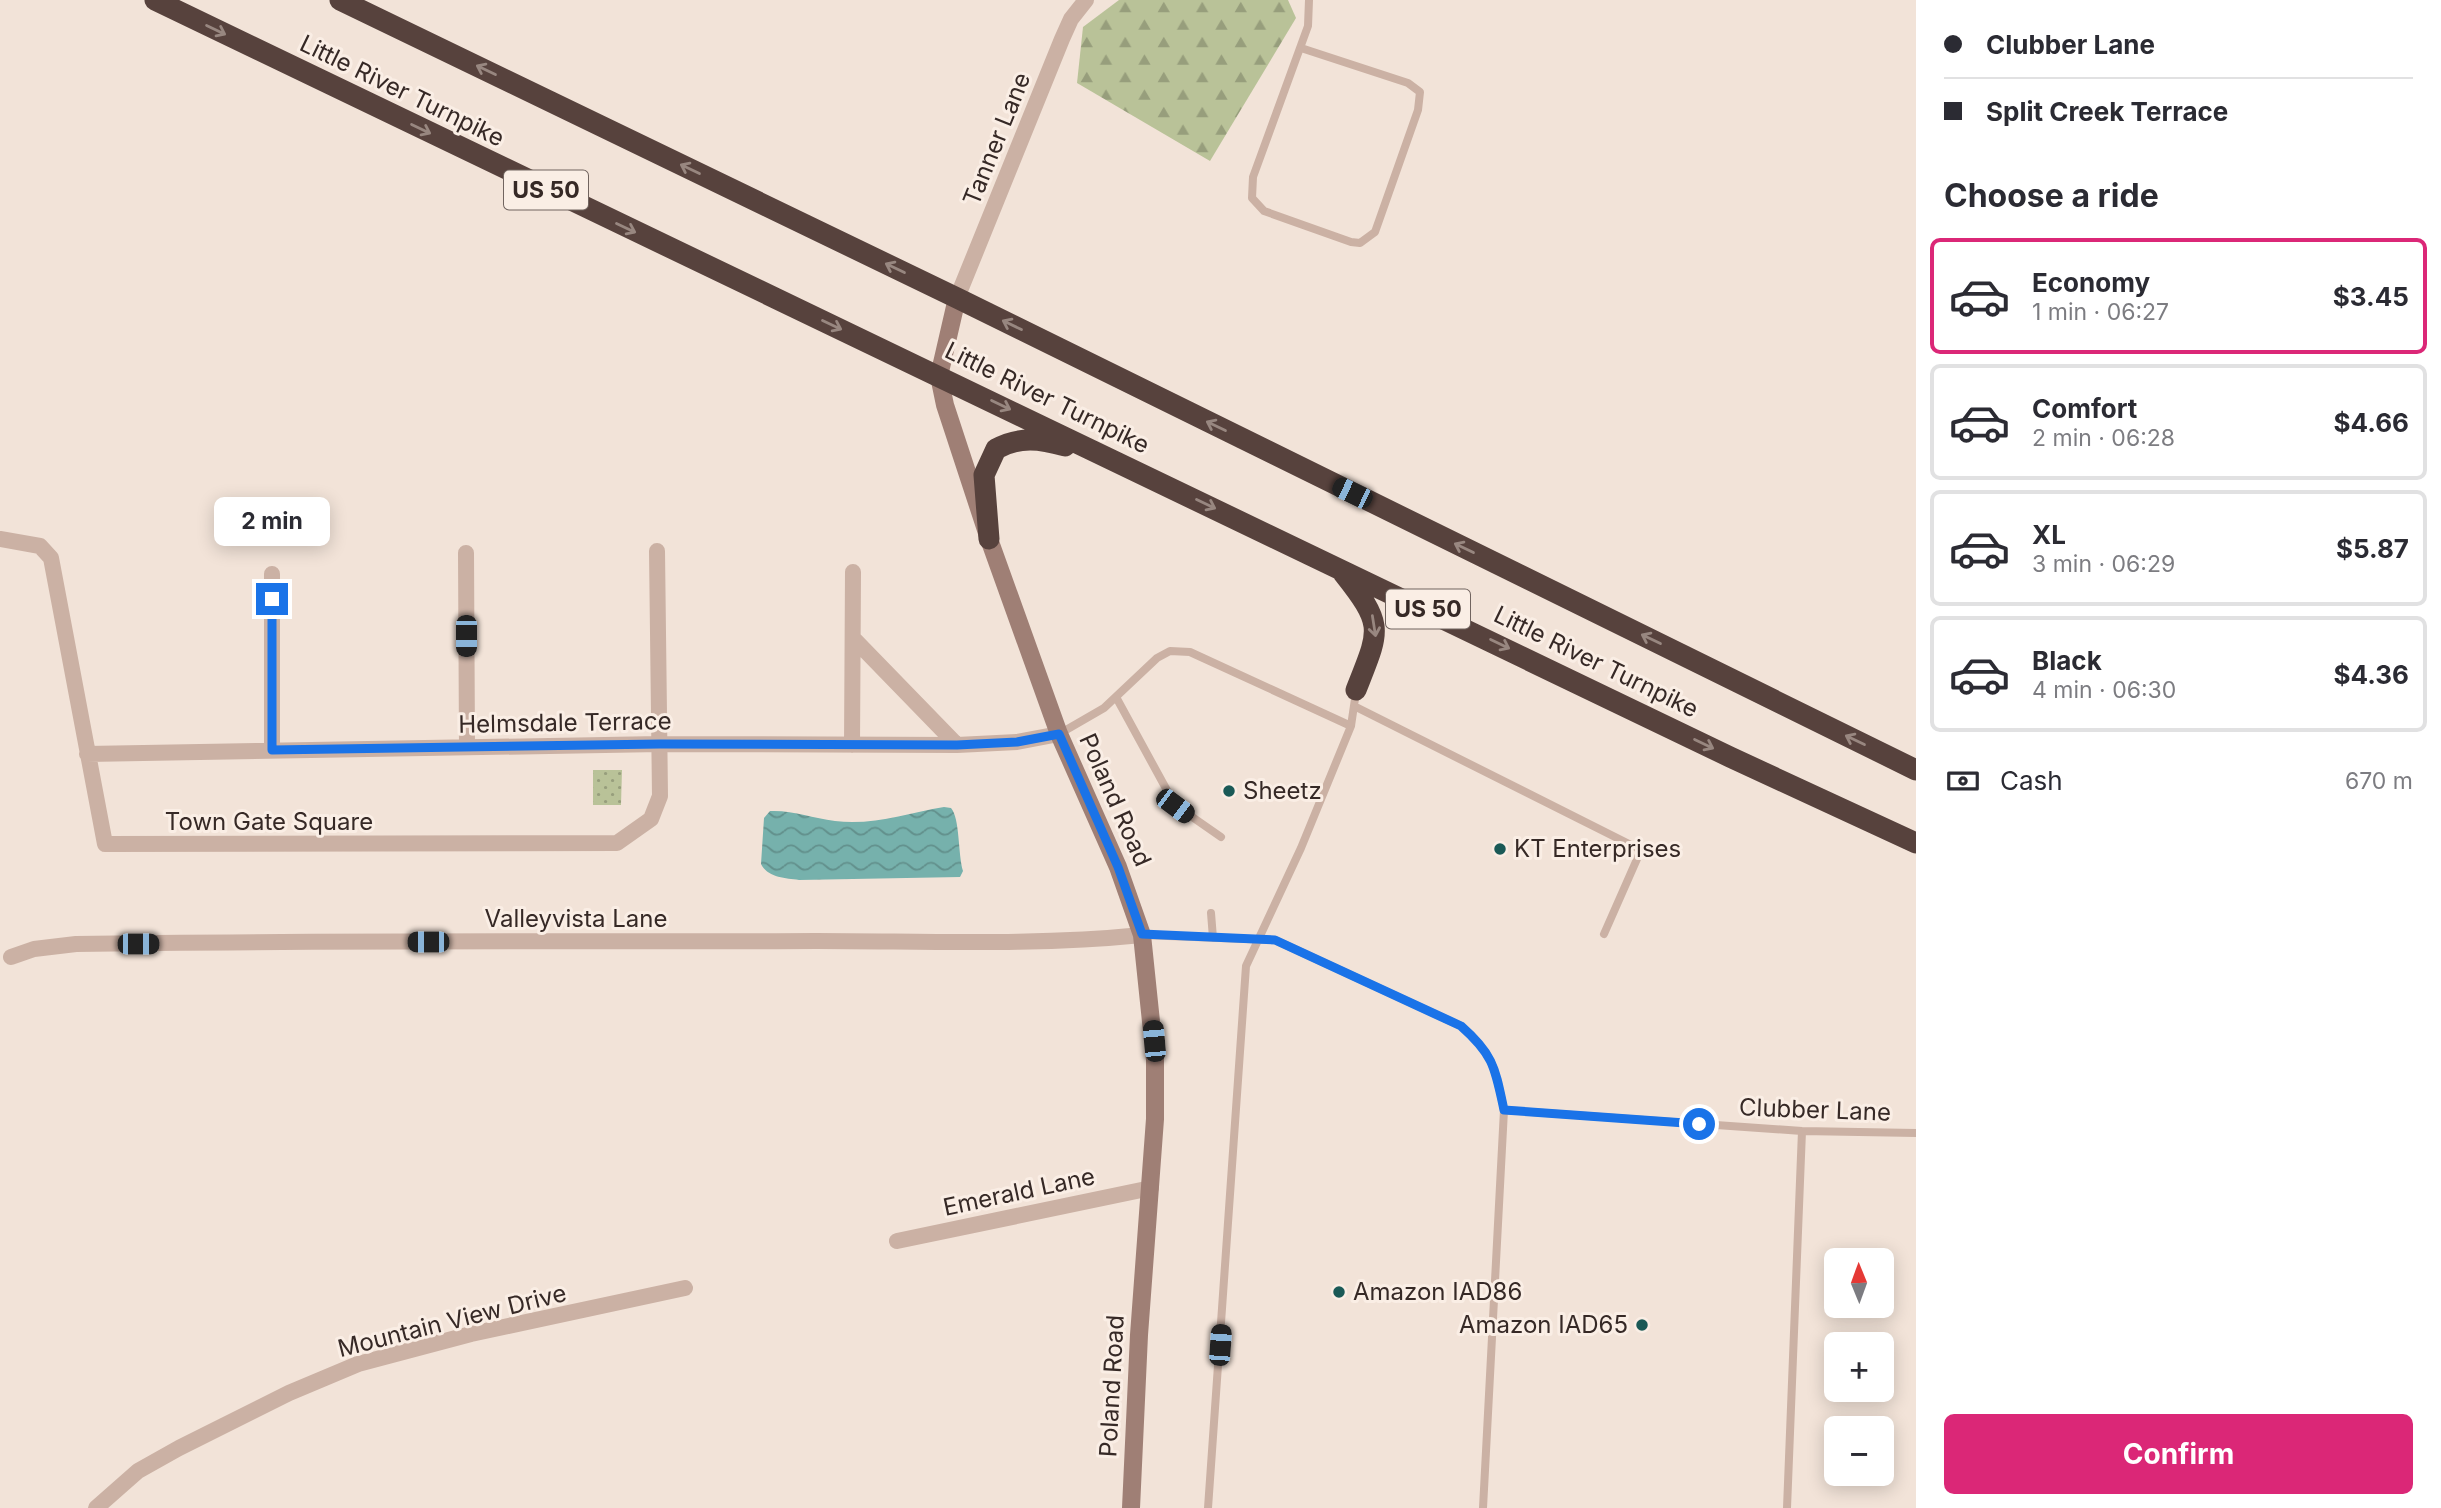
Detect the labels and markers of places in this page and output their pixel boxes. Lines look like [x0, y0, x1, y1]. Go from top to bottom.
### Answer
place label: Sheetz [1243, 776, 1322, 805]
marker: Sheetz [1221, 783, 1237, 799]
place label: KT Enterprises [1514, 834, 1681, 863]
marker: KT Enterprises [1492, 841, 1508, 857]
place label: Amazon IAD86 [1353, 1277, 1522, 1306]
marker: Amazon IAD86 [1331, 1284, 1347, 1300]
place label: Amazon IAD65 [1459, 1310, 1628, 1339]
marker: Amazon IAD65 [1634, 1317, 1650, 1333]

